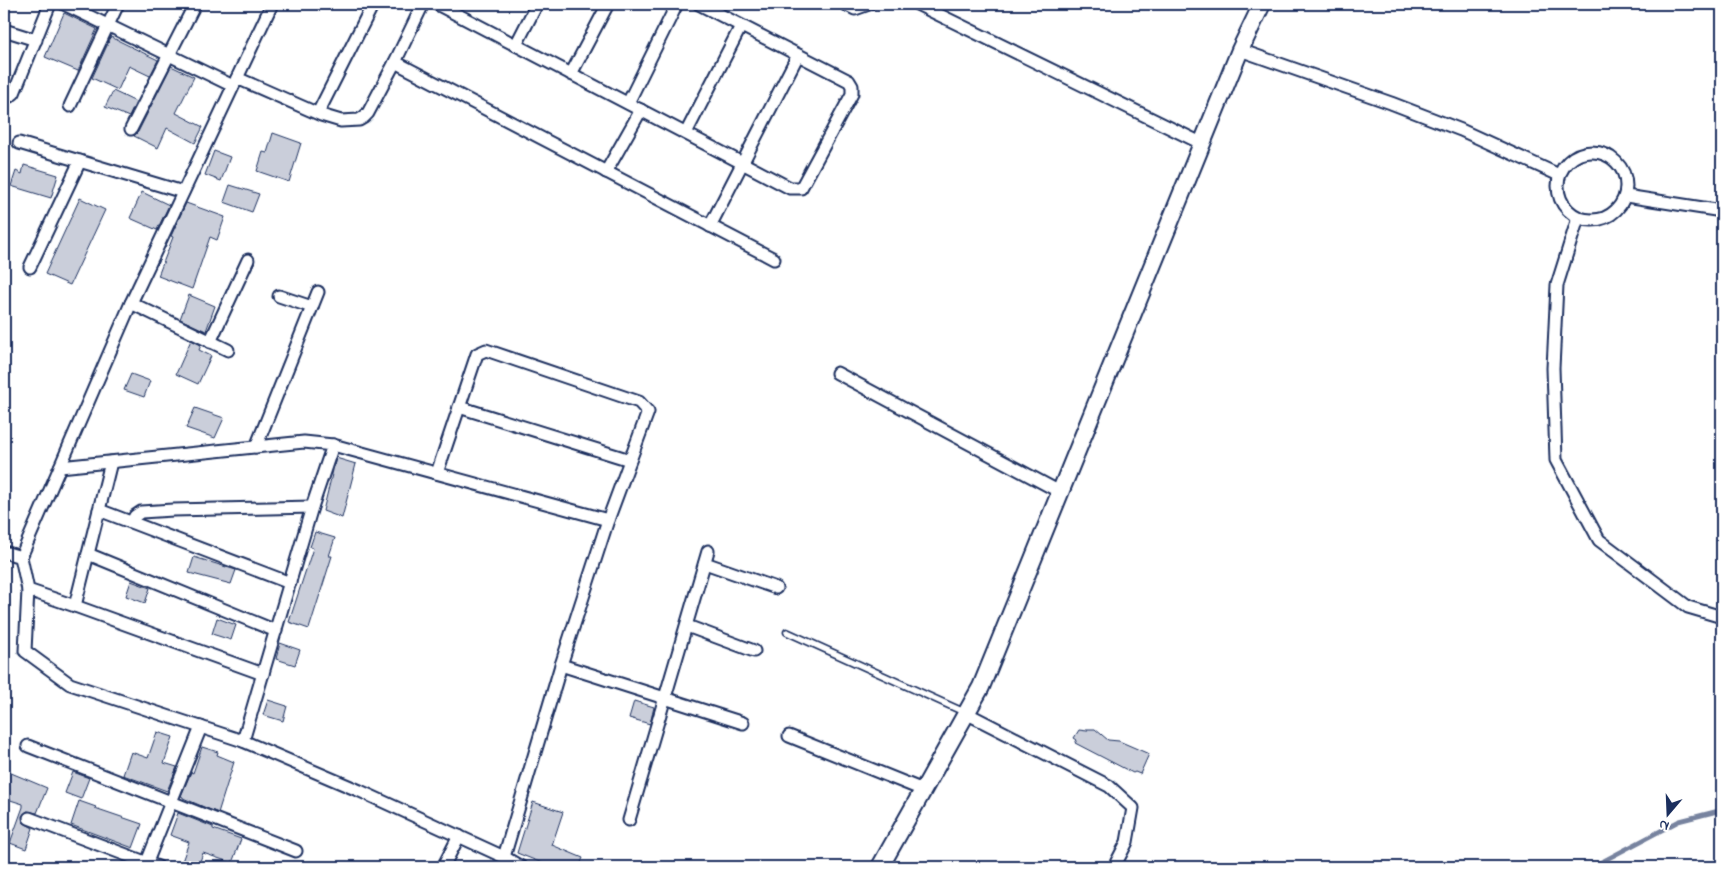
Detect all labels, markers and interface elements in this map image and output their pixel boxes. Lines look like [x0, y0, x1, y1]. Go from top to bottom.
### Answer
north arrow [1644, 788, 1694, 838]
text: N [1656, 813, 1672, 836]

